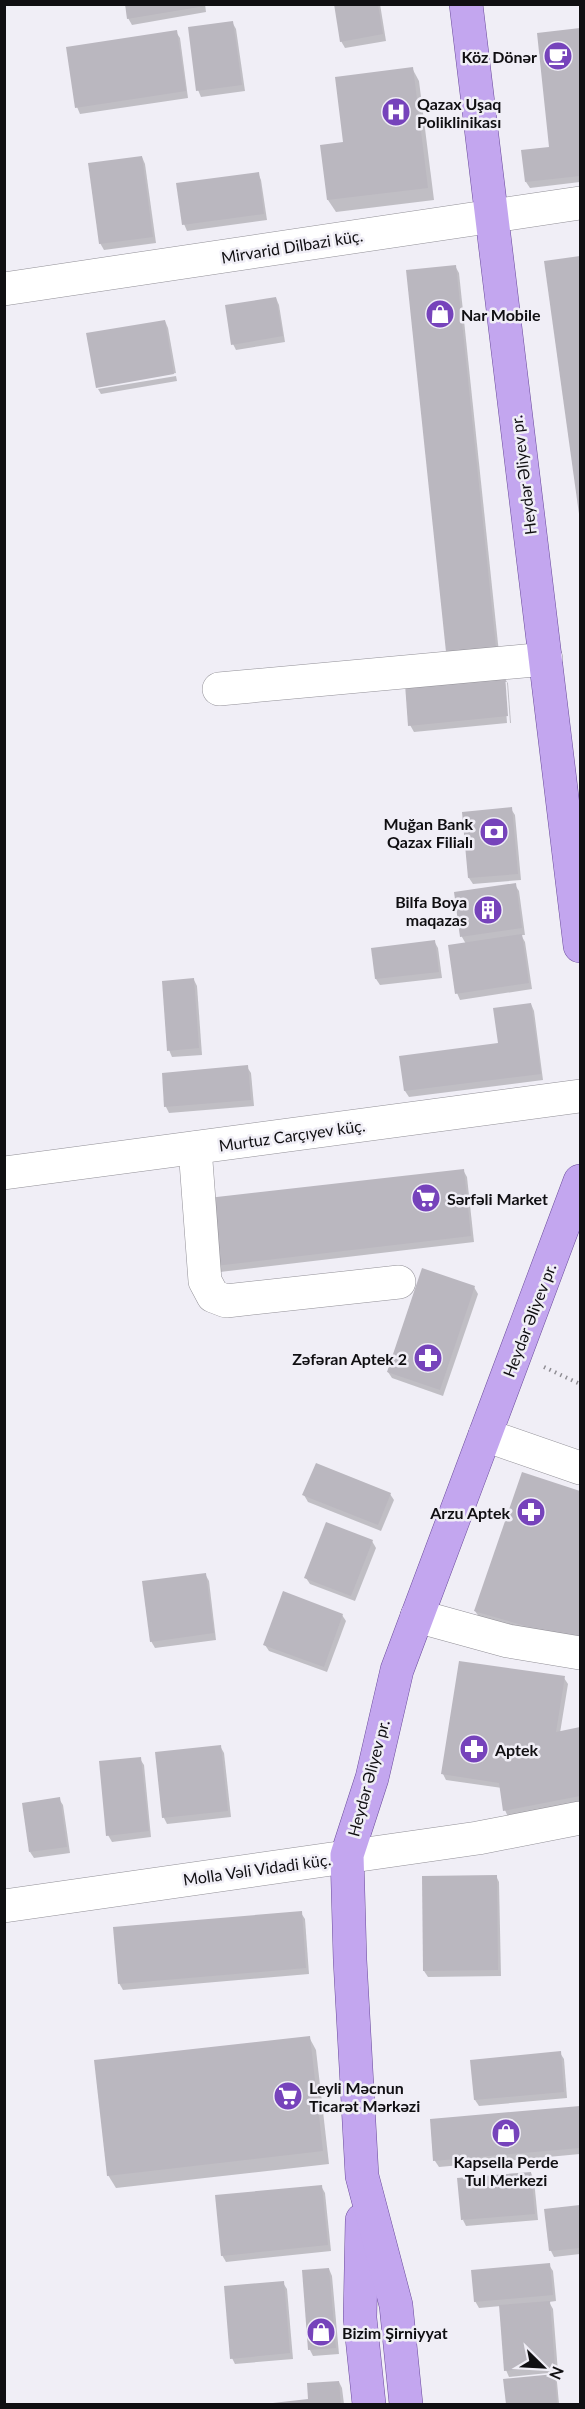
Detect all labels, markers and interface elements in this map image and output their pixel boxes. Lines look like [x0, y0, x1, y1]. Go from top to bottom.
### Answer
cafe icon: Köz Dönər [542, 40, 574, 72]
place label: Köz Dönər [462, 47, 537, 66]
place label: Qazax Uşaq Poliklinikası [417, 94, 501, 131]
hospital icon: Qazax Uşaq Poliklinikası [380, 96, 412, 128]
street label: Mirvarid Dilbazi küç. [220, 225, 364, 267]
shop icon: Nar Mobile [424, 298, 456, 330]
place label: Nar Mobile [461, 305, 541, 324]
street label: Heydər Əliyev pr. [506, 414, 540, 536]
place label: Muğan Bank Qazax Filialı [383, 814, 473, 851]
bank icon: Muğan Bank Qazax Filialı [478, 816, 510, 848]
place label: Bilfa Boya maqazas [395, 892, 467, 929]
building icon: Bilfa Boya maqazas [472, 894, 504, 926]
street label: Murtuz Carçıyev küç. [217, 1115, 367, 1155]
supermarket icon: Sərfəli Market [410, 1182, 442, 1214]
place label: Sərfəli Market [447, 1189, 548, 1208]
street label: Heydər Əliyev pr. [499, 1260, 559, 1380]
pharmacy icon: Zəfəran Aptek 2 [412, 1342, 444, 1374]
place label: Zəfəran Aptek 2 [292, 1349, 407, 1368]
pharmacy icon: Arzu Aptek [515, 1496, 547, 1528]
place label: Arzu Aptek [429, 1503, 510, 1522]
street label: Heydər Əliyev pr. [343, 1717, 393, 1839]
pharmacy icon: Aptek [458, 1733, 490, 1765]
place label: Aptek [494, 1740, 539, 1759]
street label: Molla Vəli Vidadi küç. [182, 1849, 332, 1889]
place label: Leyli Məcnun Ticarət Mərkəzi [309, 2078, 420, 2115]
supermarket icon: Leyli Məcnun Ticarət Mərkəzi [272, 2080, 304, 2112]
shop icon: Kapsella Perde Tul Merkezi [490, 2117, 522, 2149]
place label: Kapsella Perde Tul Merkezi [453, 2152, 559, 2189]
shop icon: Bizim Şirniyyat [305, 2316, 337, 2348]
place label: Bizim Şirniyyat [342, 2323, 448, 2342]
north arrow [513, 2337, 573, 2397]
text: N [546, 2364, 568, 2383]

